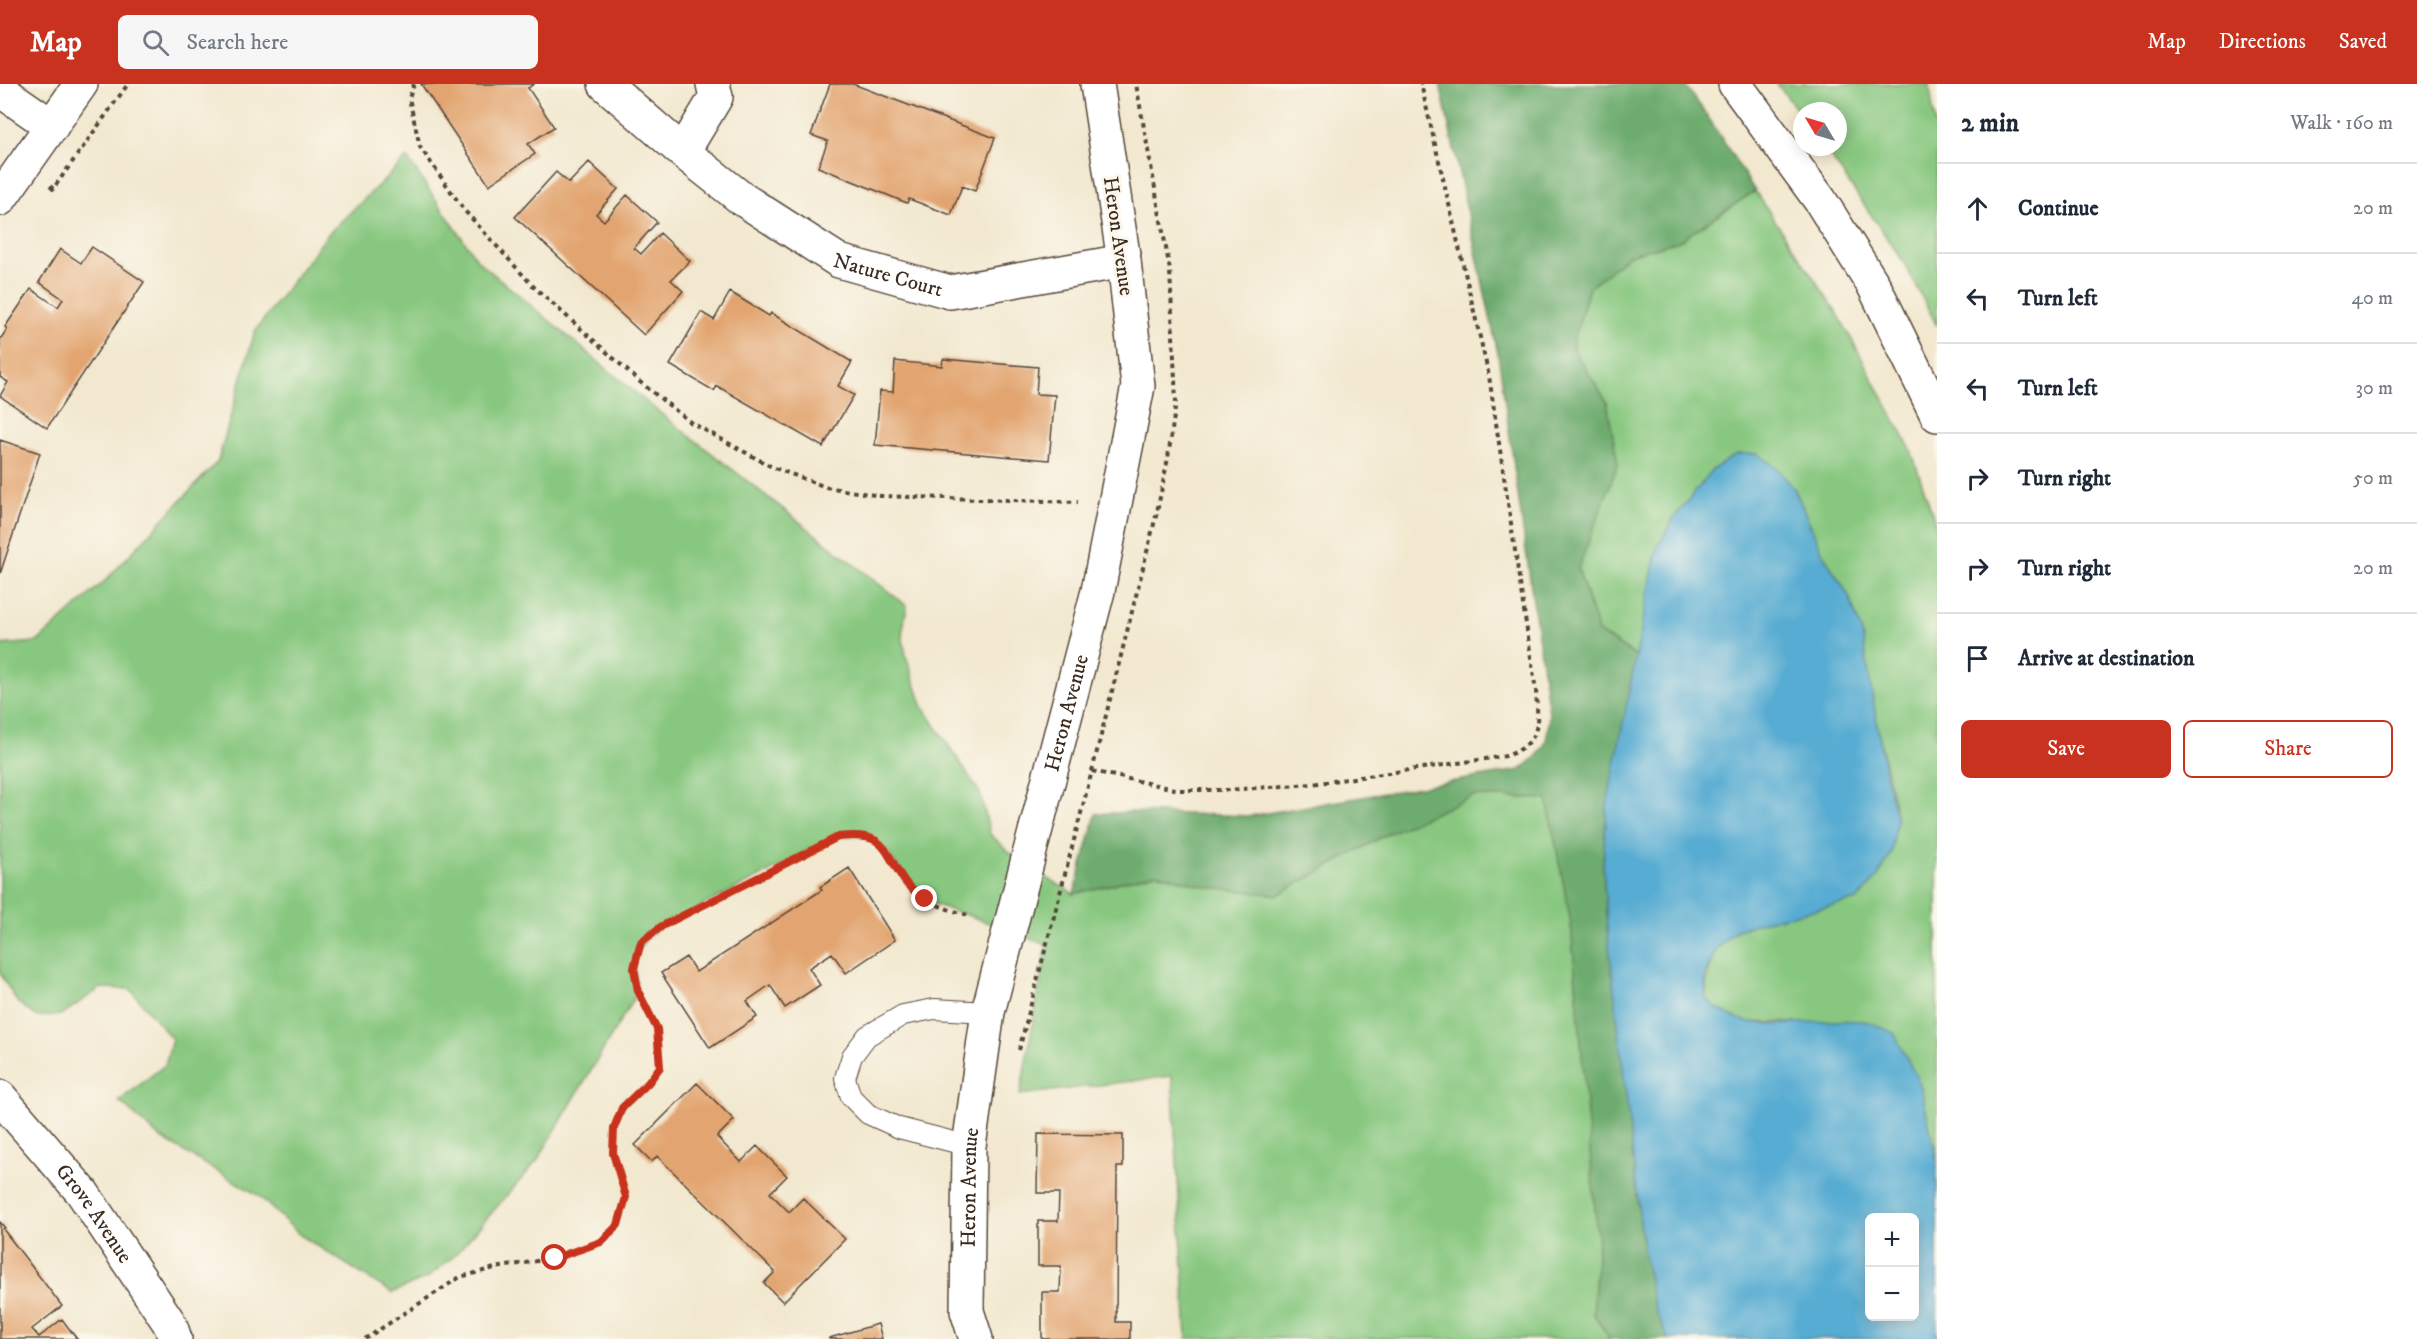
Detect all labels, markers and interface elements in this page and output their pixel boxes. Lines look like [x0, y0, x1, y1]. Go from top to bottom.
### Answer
search box [118, 15, 538, 69]
text: Map [30, 25, 82, 60]
icon: search [139, 26, 172, 59]
text: Search here [187, 29, 288, 56]
text: Map [2147, 29, 2186, 55]
text: Directions [2219, 29, 2306, 55]
text: Saved [2339, 29, 2387, 55]
north arrow [1793, 102, 1847, 156]
text: 2 min [1961, 107, 2019, 140]
text: Walk · 160 m [2290, 111, 2393, 136]
street label: Heron Avenue [1097, 175, 1139, 298]
icon: ahead [1961, 192, 1994, 225]
text: Continue [2018, 195, 2099, 222]
text: 20 m [2353, 196, 2393, 221]
street label: Nature Court [830, 248, 946, 303]
icon: left [1961, 282, 1994, 315]
text: Turn left [2018, 285, 2098, 312]
text: 40 m [2351, 286, 2393, 311]
icon: left [1961, 372, 1994, 405]
text: Turn left [2018, 375, 2098, 402]
text: 30 m [2355, 376, 2393, 401]
icon: right [1961, 462, 1994, 495]
text: Turn right [2018, 465, 2111, 492]
text: 50 m [2353, 466, 2393, 491]
icon: right [1961, 552, 1994, 585]
text: Turn right [2018, 555, 2111, 582]
text: 20 m [2353, 556, 2393, 581]
icon: arrive [1961, 642, 1994, 675]
text: Arrive at destination [2018, 645, 2195, 672]
street label: Heron Avenue [1039, 651, 1095, 774]
button: Save [1961, 720, 2171, 778]
button: Share [2183, 720, 2393, 778]
route end [911, 885, 937, 911]
street label: Heron Avenue [956, 1126, 986, 1248]
street label: Grove Avenue [50, 1159, 138, 1269]
map controls [1865, 1213, 1919, 1321]
button: + [1865, 1213, 1919, 1267]
route start [541, 1244, 567, 1270]
button: − [1865, 1267, 1919, 1321]

